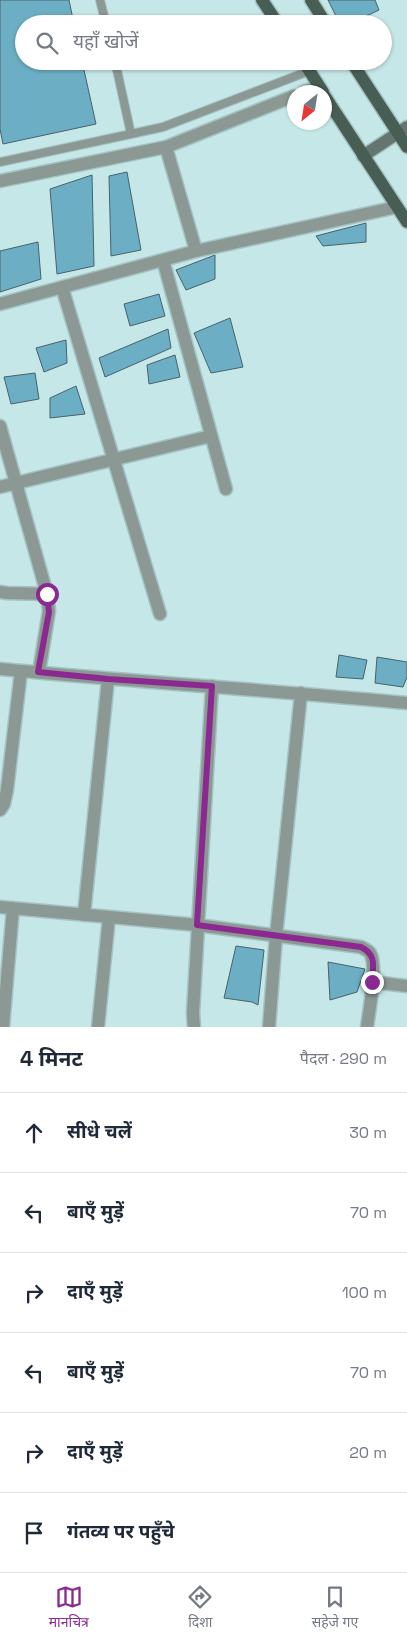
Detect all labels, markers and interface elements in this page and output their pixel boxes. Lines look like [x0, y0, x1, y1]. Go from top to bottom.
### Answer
search box [15, 15, 392, 70]
icon: search [33, 29, 61, 57]
text: यहाँ खोजें [73, 29, 138, 54]
north arrow [287, 85, 332, 130]
route start [36, 583, 59, 606]
route end [361, 971, 384, 994]
text: 4 मिनट [20, 1045, 83, 1072]
text: पैदल · 290 m [300, 1048, 387, 1069]
icon: ahead [20, 1119, 48, 1147]
text: सीधे चलें [67, 1119, 132, 1144]
text: 30 m [349, 1122, 387, 1143]
icon: left [20, 1199, 48, 1227]
text: बाएँ मुड़ें [67, 1199, 124, 1224]
text: 70 m [350, 1202, 387, 1223]
icon: right [20, 1279, 48, 1307]
text: दाएँ मुड़ें [67, 1279, 123, 1304]
text: 100 m [342, 1282, 387, 1303]
icon: left [20, 1359, 48, 1387]
text: बाएँ मुड़ें [67, 1359, 124, 1384]
text: 70 m [350, 1362, 387, 1383]
icon: right [20, 1439, 48, 1467]
text: दाएँ मुड़ें [67, 1439, 123, 1464]
text: 20 m [349, 1442, 387, 1463]
icon: arrive [20, 1519, 48, 1547]
text: गंतव्य पर पहुँचे [67, 1519, 174, 1544]
tab: मानचित्र [49, 1583, 89, 1633]
tab: दिशा [186, 1583, 214, 1633]
tab: सहेजे गए [312, 1583, 358, 1633]

